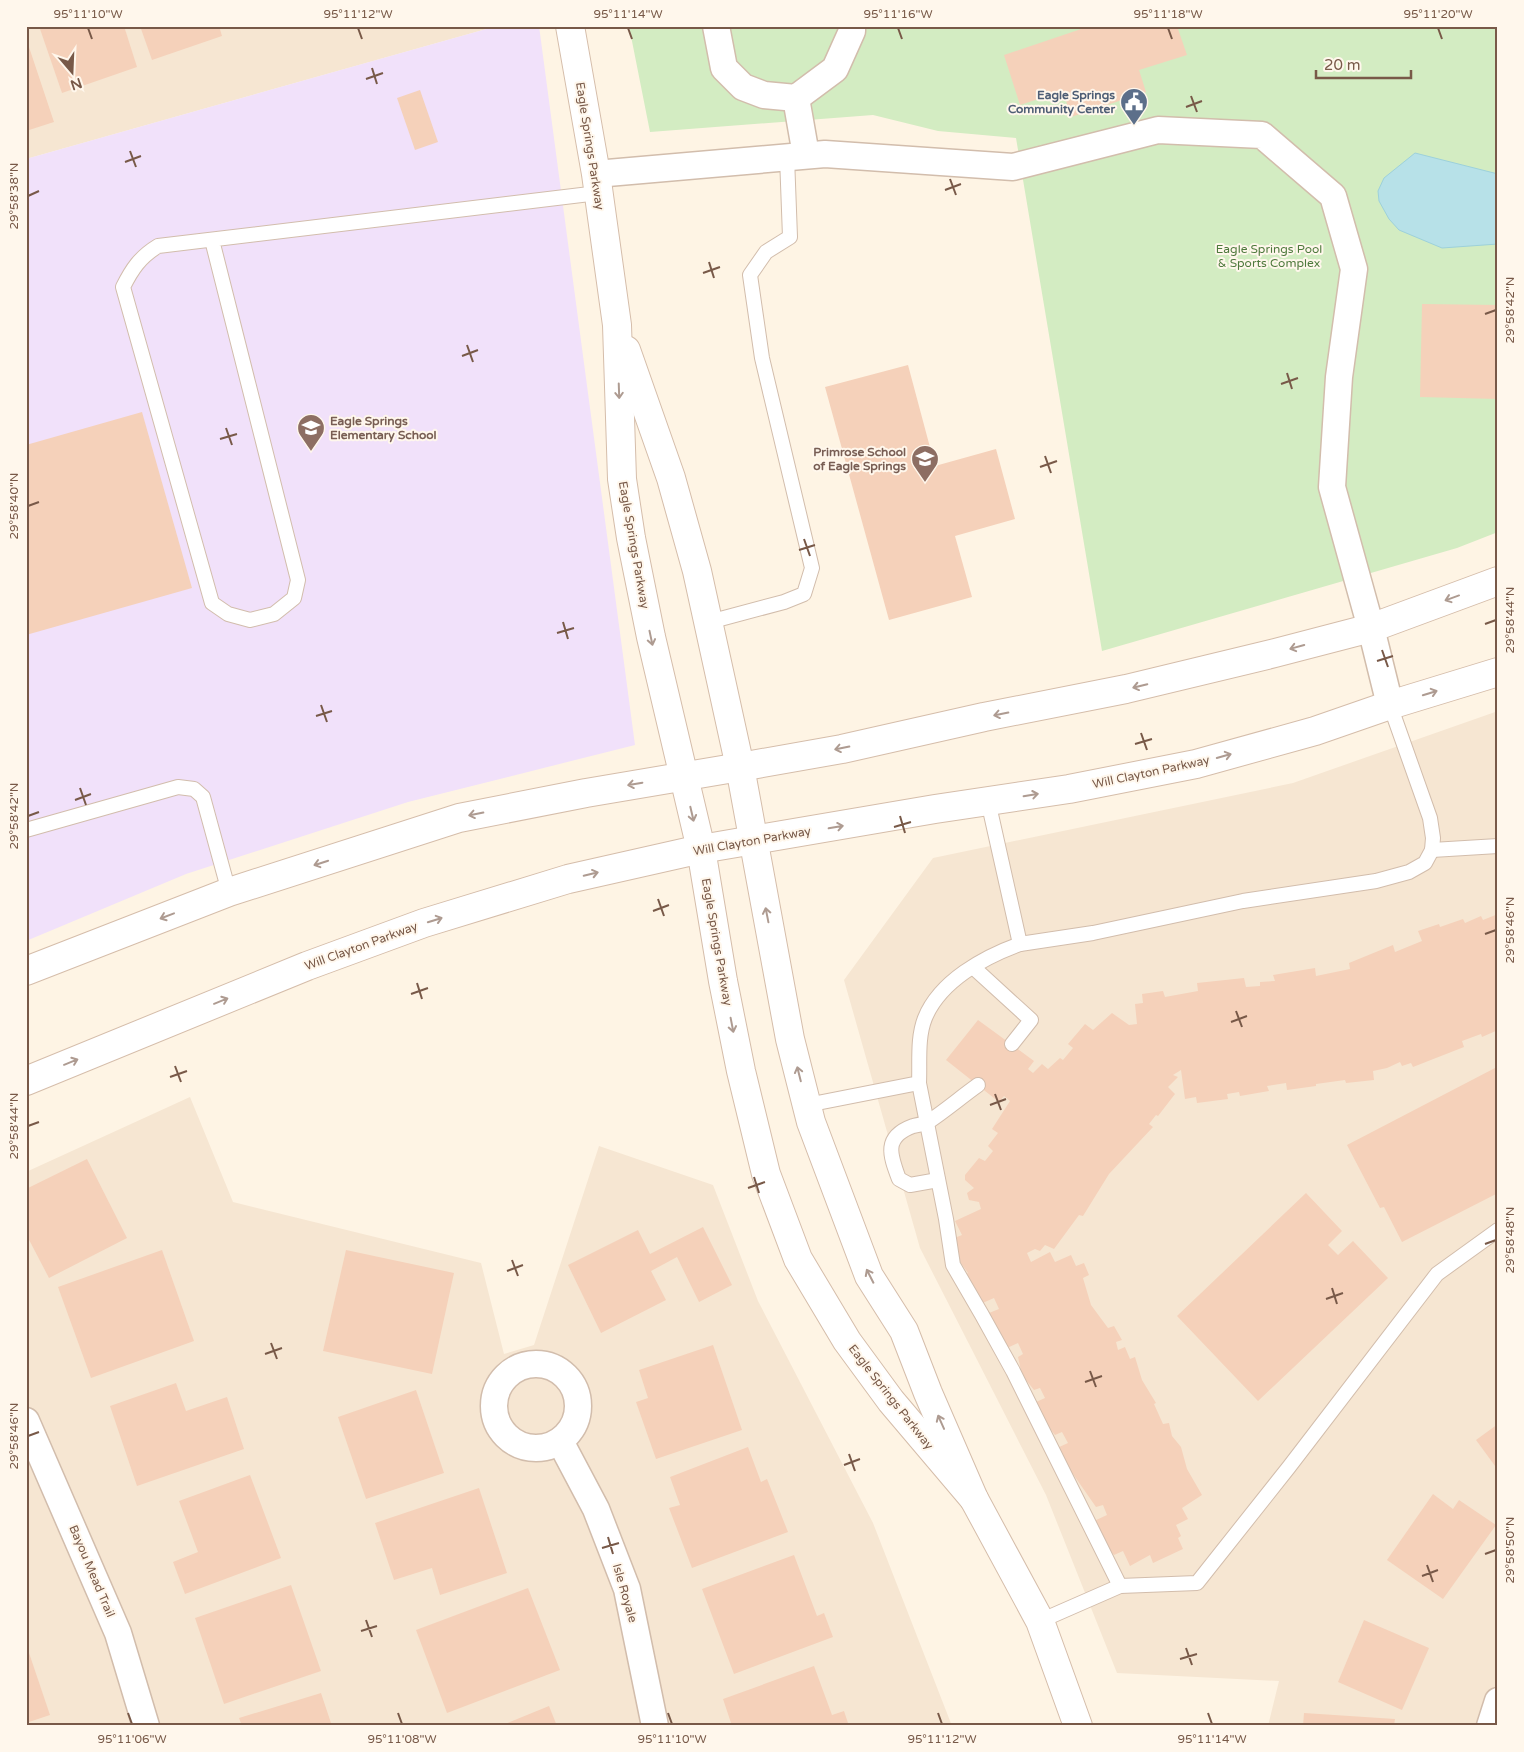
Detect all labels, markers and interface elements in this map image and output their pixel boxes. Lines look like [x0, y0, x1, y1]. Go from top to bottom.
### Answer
text: 95°11'10"W [53, 7, 123, 21]
text: 95°11'12"W [323, 7, 393, 21]
text: 95°11'14"W [593, 7, 663, 21]
text: 95°11'16"W [863, 7, 933, 21]
text: 95°11'18"W [1133, 7, 1203, 21]
text: 95°11'20"W [1403, 7, 1473, 21]
north arrow [48, 48, 98, 98]
scale bar [1316, 48, 1412, 80]
text: 20 m [1324, 56, 1361, 74]
text: N [68, 74, 84, 94]
street label: Eagle Springs Parkway [573, 81, 607, 211]
public building icon: Eagle Springs Community Center [1119, 87, 1149, 126]
place label: Eagle Springs Community Center [1008, 88, 1115, 117]
text: 29°58'38"N [7, 163, 21, 230]
park label: Eagle Springs Pool & Sports Complex [1216, 242, 1322, 270]
text: 29°58'42"N [1503, 277, 1517, 344]
one-way arrow [614, 382, 624, 399]
school or university icon: Eagle Springs Elementary School [296, 413, 326, 452]
place label: Eagle Springs Elementary School [330, 414, 437, 443]
school or university icon: Primrose School of Eagle Springs [910, 444, 940, 483]
place label: Primrose School of Eagle Springs [813, 445, 906, 474]
text: 29°58'40"N [7, 473, 21, 540]
street label: Eagle Springs Parkway [616, 480, 652, 610]
text: 29°58'44"N [1503, 587, 1517, 654]
one-way arrow [1445, 594, 1460, 603]
one-way arrow [647, 630, 656, 646]
one-way arrow [1290, 643, 1306, 653]
one-way arrow [1132, 682, 1148, 691]
one-way arrow [1421, 687, 1437, 697]
one-way arrow [994, 710, 1010, 719]
one-way arrow [835, 744, 851, 753]
one-way arrow [1216, 751, 1232, 760]
street label: Will Clayton Parkway [1091, 753, 1211, 791]
one-way arrow [628, 780, 644, 790]
text: 29°58'42"N [7, 783, 21, 850]
one-way arrow [1022, 790, 1038, 800]
one-way arrow [688, 805, 697, 821]
one-way arrow [468, 810, 484, 820]
one-way arrow [827, 821, 843, 831]
street label: Will Clayton Parkway [692, 824, 812, 858]
one-way arrow [313, 858, 329, 868]
one-way arrow [582, 869, 598, 878]
street label: Eagle Springs Parkway [699, 877, 735, 1007]
text: 29°58'46"N [1503, 897, 1517, 964]
one-way arrow [761, 907, 771, 923]
one-way arrow [160, 912, 175, 921]
one-way arrow [426, 914, 442, 924]
street label: Will Clayton Parkway [303, 919, 420, 973]
one-way arrow [214, 995, 229, 1004]
one-way arrow [728, 1016, 737, 1032]
one-way arrow [63, 1057, 78, 1066]
one-way arrow [794, 1066, 803, 1082]
text: 29°58'44"N [7, 1093, 21, 1160]
text: 29°58'48"N [1503, 1207, 1517, 1274]
one-way arrow [865, 1269, 875, 1284]
street label: Eagle Springs Parkway [846, 1342, 937, 1453]
text: 29°58'46"N [7, 1403, 21, 1470]
one-way arrow [935, 1415, 945, 1430]
text: 29°58'50"N [1503, 1517, 1517, 1584]
street label: Bayou Mead Trail [66, 1523, 118, 1619]
street label: Isle Royale [610, 1562, 640, 1624]
text: 95°11'06"W [97, 1732, 167, 1746]
text: 95°11'08"W [367, 1732, 437, 1746]
text: 95°11'10"W [637, 1732, 707, 1746]
text: 95°11'12"W [907, 1732, 977, 1746]
text: 95°11'14"W [1177, 1732, 1247, 1746]

